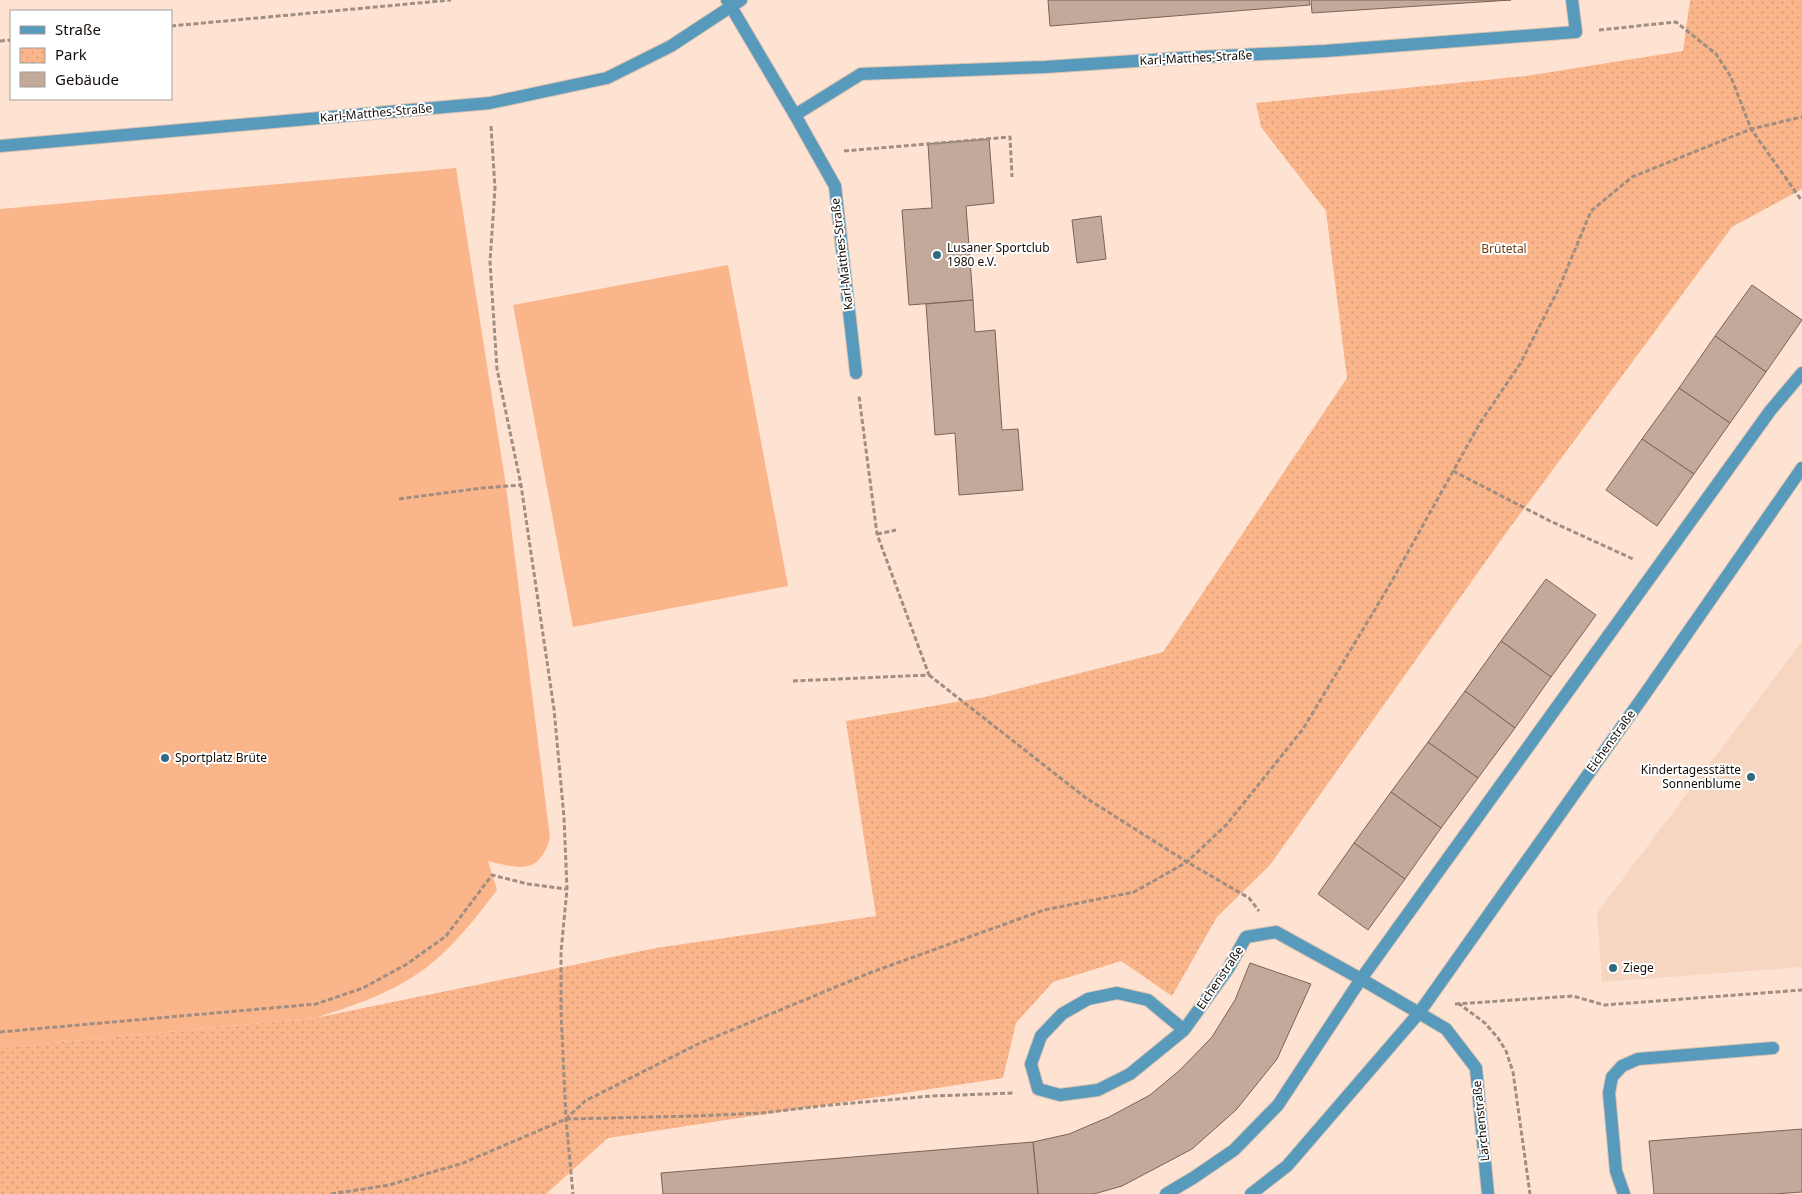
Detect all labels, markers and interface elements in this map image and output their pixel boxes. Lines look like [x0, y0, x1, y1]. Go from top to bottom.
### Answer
legend [10, 10, 172, 100]
text: Straße [55, 19, 101, 39]
text: Park [55, 44, 87, 64]
street label: Karl-Matthes-Straße [1139, 46, 1253, 69]
text: Gebäude [55, 69, 119, 89]
street label: Karl-Matthes-Straße [319, 99, 433, 126]
street label: Karl-Matthes-Straße [826, 197, 857, 311]
place label: Lusaner Sportclub 1980 e.V. [947, 239, 1050, 270]
park label: Brütetal [1481, 240, 1527, 257]
marker: Lusaner Sportclub 1980 e.V. [931, 249, 943, 261]
street label: Eichenstraße [1582, 706, 1639, 775]
place label: Sportplatz Brüte [175, 749, 267, 766]
marker: Sportplatz Brüte [159, 752, 171, 764]
place label: Kindertagesstätte Sonnenblume [1641, 761, 1741, 792]
marker: Kindertagesstätte Sonnenblume [1745, 771, 1757, 783]
street label: Eichenstraße [1192, 943, 1247, 1013]
place label: Ziege [1623, 959, 1654, 976]
marker: Ziege [1607, 962, 1619, 974]
street label: Lärchenstraße [1468, 1080, 1493, 1162]

